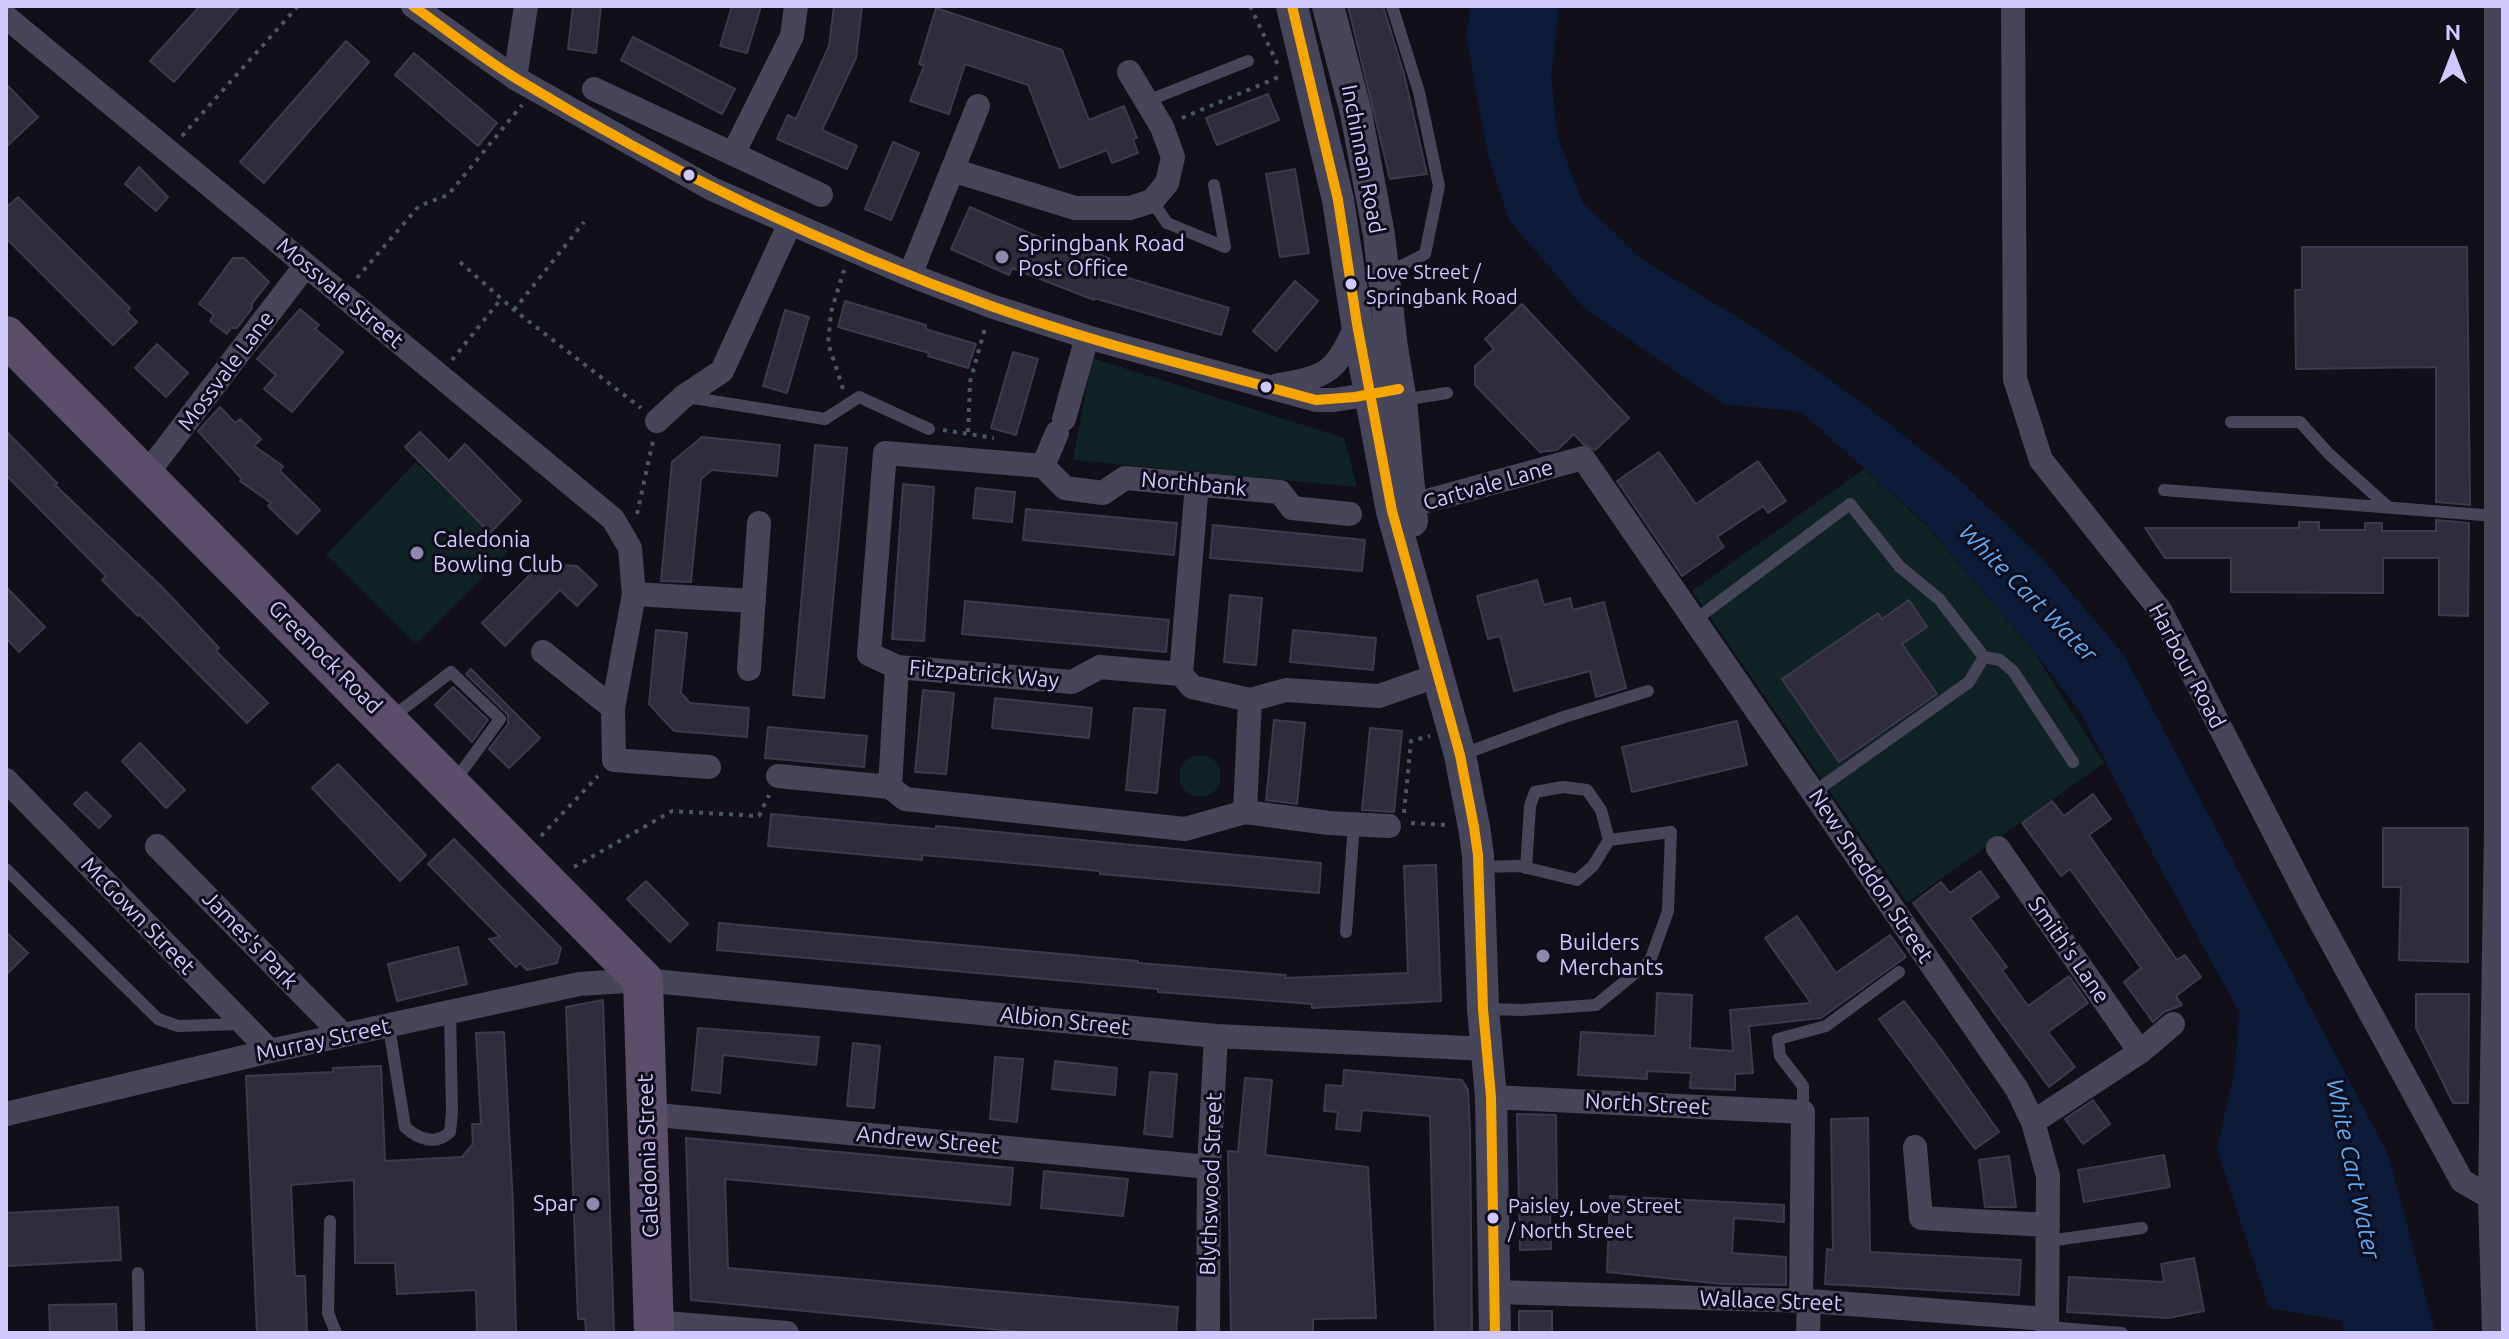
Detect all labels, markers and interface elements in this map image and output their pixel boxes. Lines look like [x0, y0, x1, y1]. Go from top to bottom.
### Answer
north arrow [2413, 16, 2493, 96]
text: N [2445, 19, 2461, 44]
street label: Inchinnan Road [1336, 82, 1390, 236]
unlabelled marker [681, 167, 697, 183]
place label: Springbank Road Post Office [1018, 231, 1185, 282]
street label: Mossvale Street [271, 232, 409, 354]
marker: Springbank Road Post Office [993, 248, 1011, 266]
place label: Love Street / Springbank Road [1366, 260, 1518, 307]
marker: Love Street / Springbank Road [1343, 276, 1359, 292]
street label: Mossvale Lane [172, 306, 280, 436]
unlabelled marker [1258, 379, 1274, 395]
street label: Cartvale Lane [1420, 454, 1556, 516]
street label: Northbank [1140, 466, 1248, 502]
water label: White Cart Water [1953, 518, 2103, 668]
place label: Caledonia Bowling Club [433, 527, 563, 578]
marker: Caledonia Bowling Club [408, 544, 426, 562]
street label: Greenock Road [263, 595, 387, 719]
street label: Harbour Road [2143, 599, 2231, 733]
street label: Fitzpatrick Way [908, 654, 1060, 694]
street label: New Sneddon Street [1803, 784, 1939, 968]
street label: McGown Street [75, 852, 201, 980]
street label: James's Park [197, 885, 303, 995]
street label: Smith's Lane [2023, 892, 2115, 1008]
place label: Builders Merchants [1559, 930, 1663, 982]
marker: Builders Merchants [1534, 947, 1552, 965]
street label: Albion Street [999, 1001, 1131, 1041]
street label: Murray Street [253, 1013, 393, 1067]
street label: Caledonia Street [632, 1074, 664, 1238]
water label: White Cart Water [2320, 1076, 2386, 1262]
street label: North Street [1584, 1088, 1710, 1120]
street label: Blythswood Street [1195, 1092, 1227, 1276]
street label: Andrew Street [855, 1121, 1001, 1159]
place label: Spar [533, 1191, 577, 1217]
place label: Paisley, Love Street / North Street [1508, 1194, 1682, 1241]
marker: Spar [584, 1195, 602, 1213]
marker: Paisley, Love Street / North Street [1485, 1210, 1501, 1226]
street label: Wallace Street [1699, 1285, 1843, 1317]

